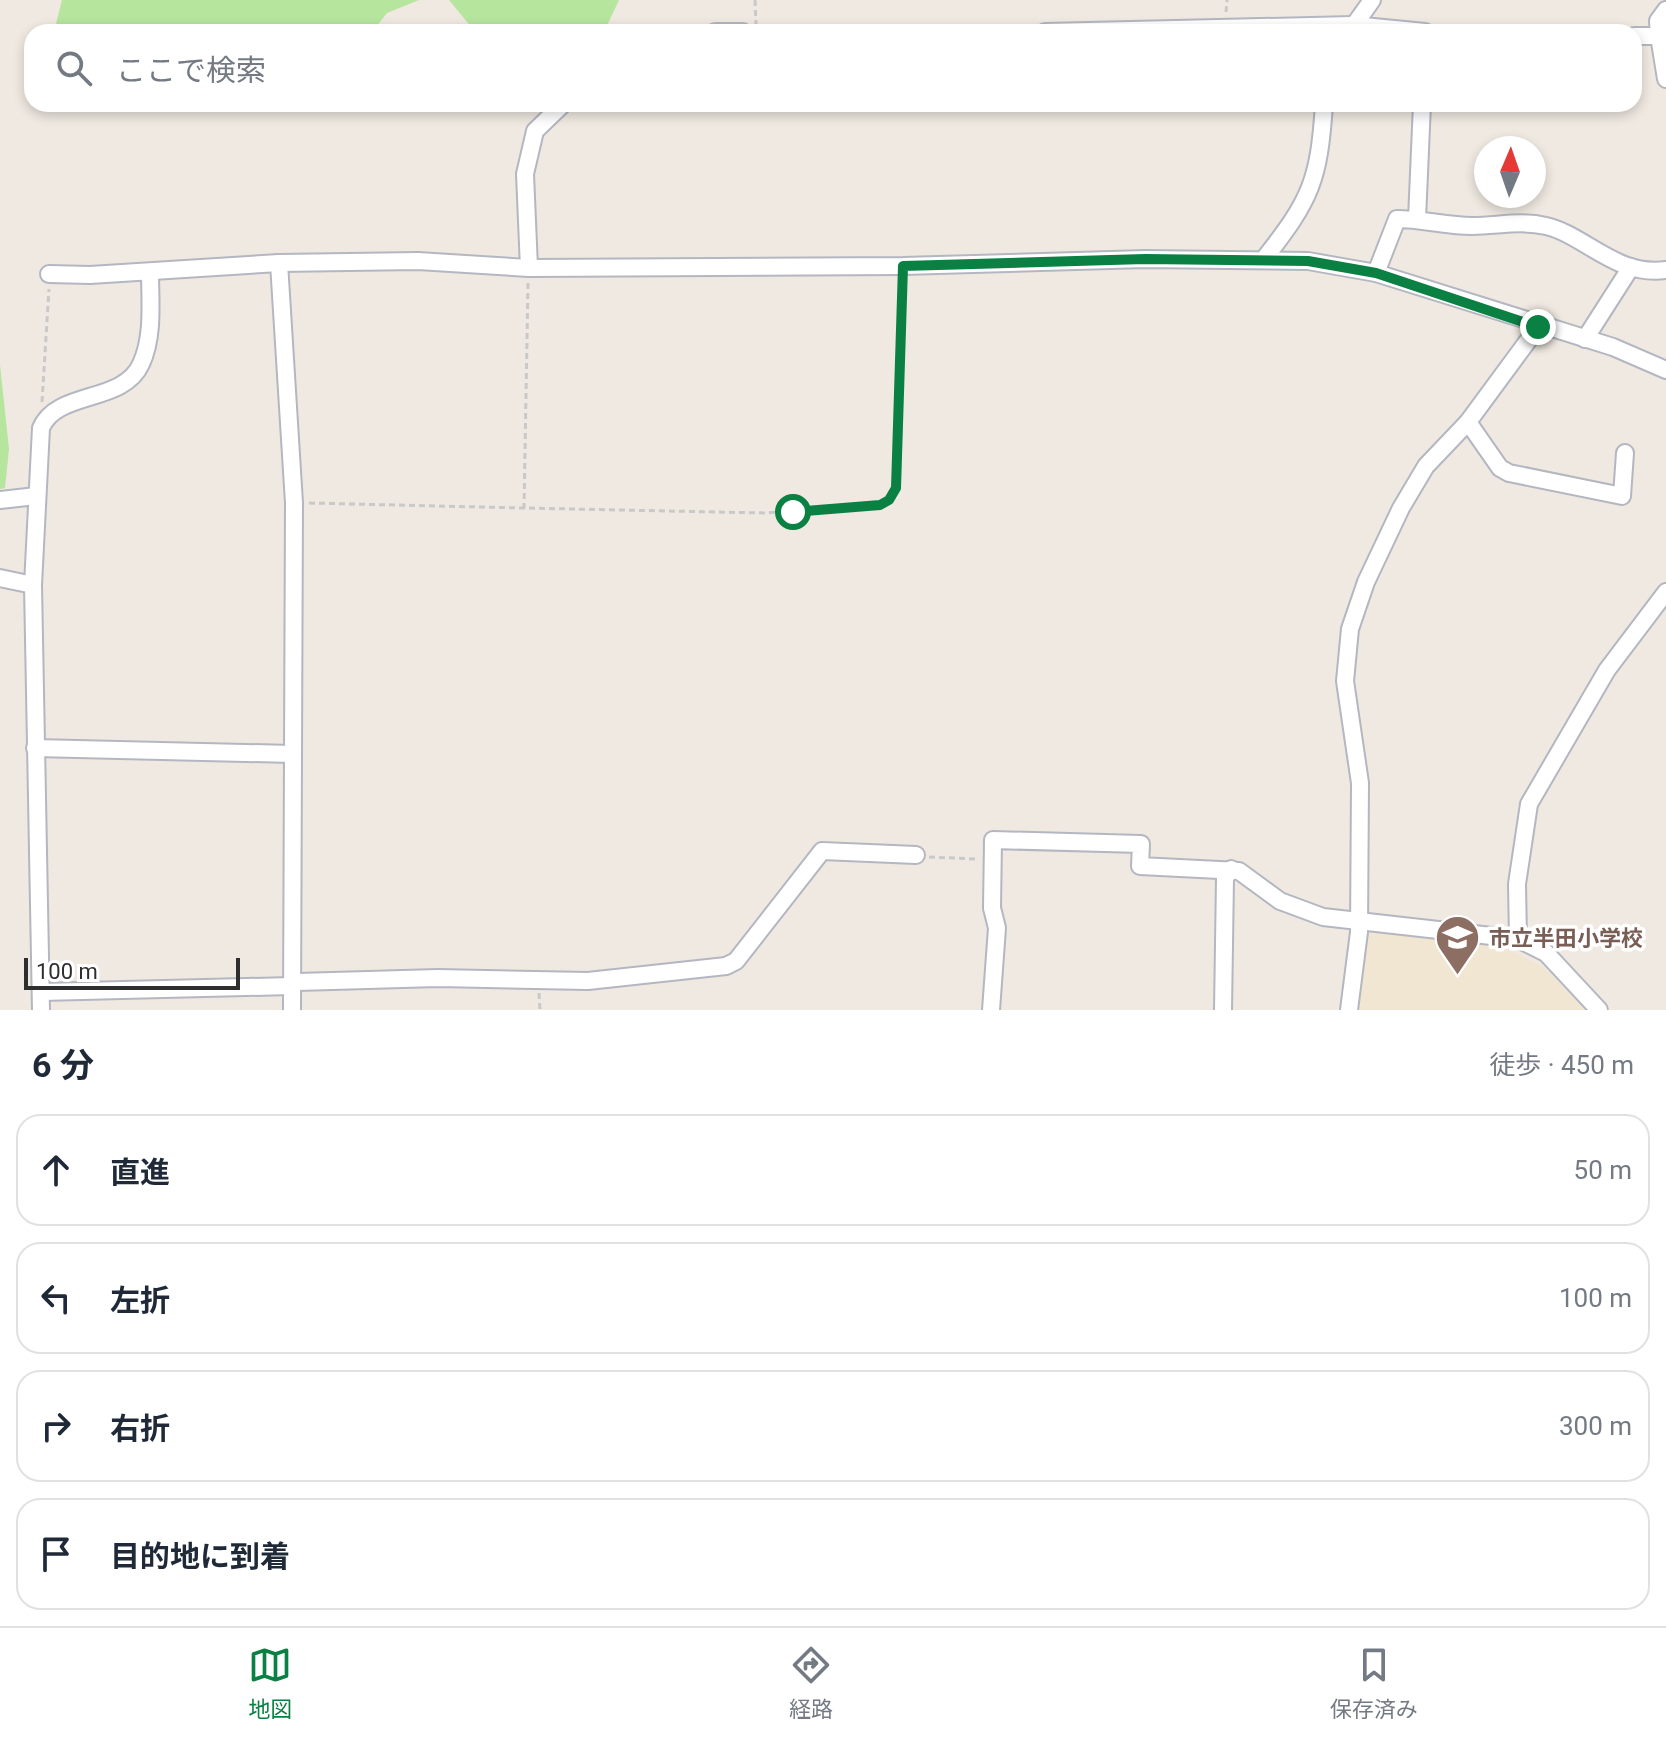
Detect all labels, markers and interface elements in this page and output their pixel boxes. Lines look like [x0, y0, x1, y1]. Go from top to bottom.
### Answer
search box [24, 24, 1642, 112]
icon: search [52, 46, 96, 90]
text: ここで検索 [116, 53, 266, 88]
north arrow [1474, 136, 1546, 208]
route end [1520, 309, 1556, 345]
route start [775, 494, 811, 530]
school or university icon: 市立半田小学校 [1434, 914, 1482, 977]
place label: 市立半田小学校 [1489, 926, 1643, 951]
scale bar [24, 954, 240, 990]
text: 100 m [36, 959, 98, 984]
text: 6 分 [32, 1045, 94, 1085]
text: 徒歩 · 450 m [1489, 1050, 1634, 1080]
icon: ahead [34, 1148, 78, 1192]
text: 直進 [110, 1155, 170, 1190]
text: 50 m [1574, 1155, 1632, 1185]
icon: left [34, 1276, 78, 1320]
text: 左折 [110, 1283, 170, 1318]
text: 100 m [1559, 1283, 1632, 1313]
icon: right [34, 1404, 78, 1448]
text: 右折 [110, 1411, 170, 1446]
text: 300 m [1559, 1411, 1632, 1441]
icon: arrive [34, 1532, 78, 1576]
text: 目的地に到着 [110, 1539, 290, 1574]
tab: 地図 [248, 1643, 292, 1723]
tab: 経路 [789, 1643, 833, 1723]
tab: 保存済み [1330, 1643, 1418, 1723]

